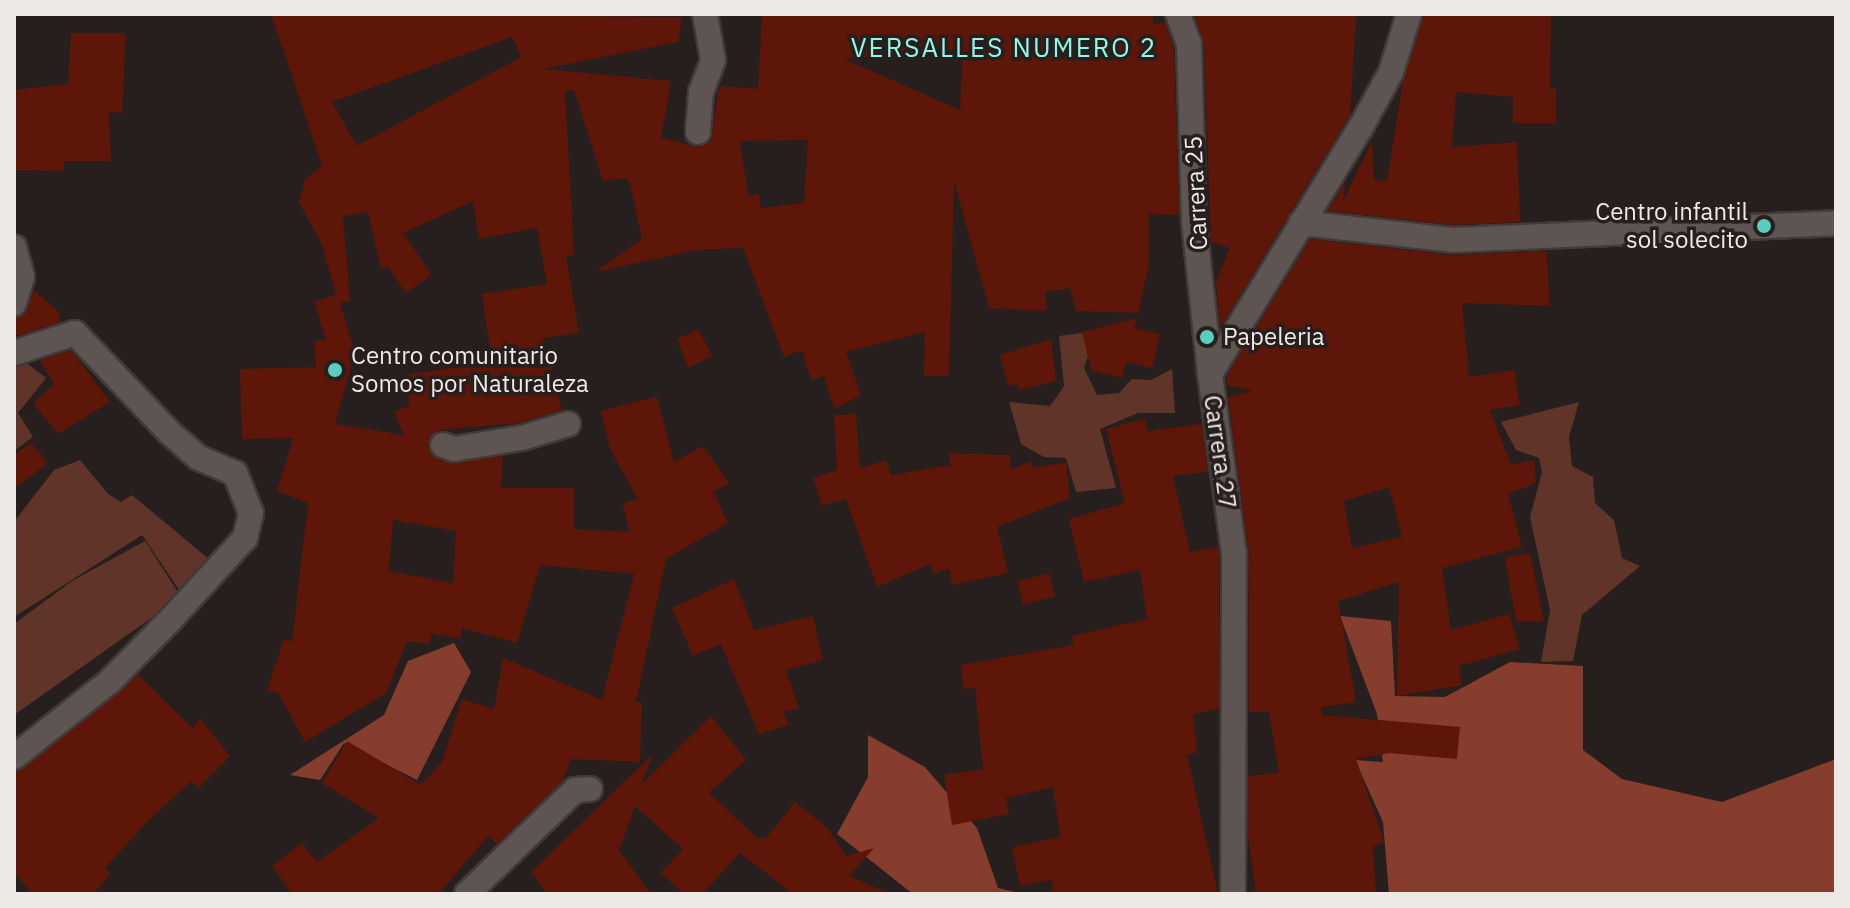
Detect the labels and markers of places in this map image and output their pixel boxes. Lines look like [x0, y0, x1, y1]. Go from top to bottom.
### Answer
place label: Centro infantil sol solecito [1595, 198, 1748, 254]
marker: Centro infantil sol solecito [1755, 217, 1773, 235]
place label: Papeleria [1223, 323, 1325, 351]
marker: Papeleria [1198, 328, 1216, 346]
place label: Centro comunitario Somos por Naturaleza [351, 342, 589, 398]
marker: Centro comunitario Somos por Naturaleza [326, 361, 344, 379]

